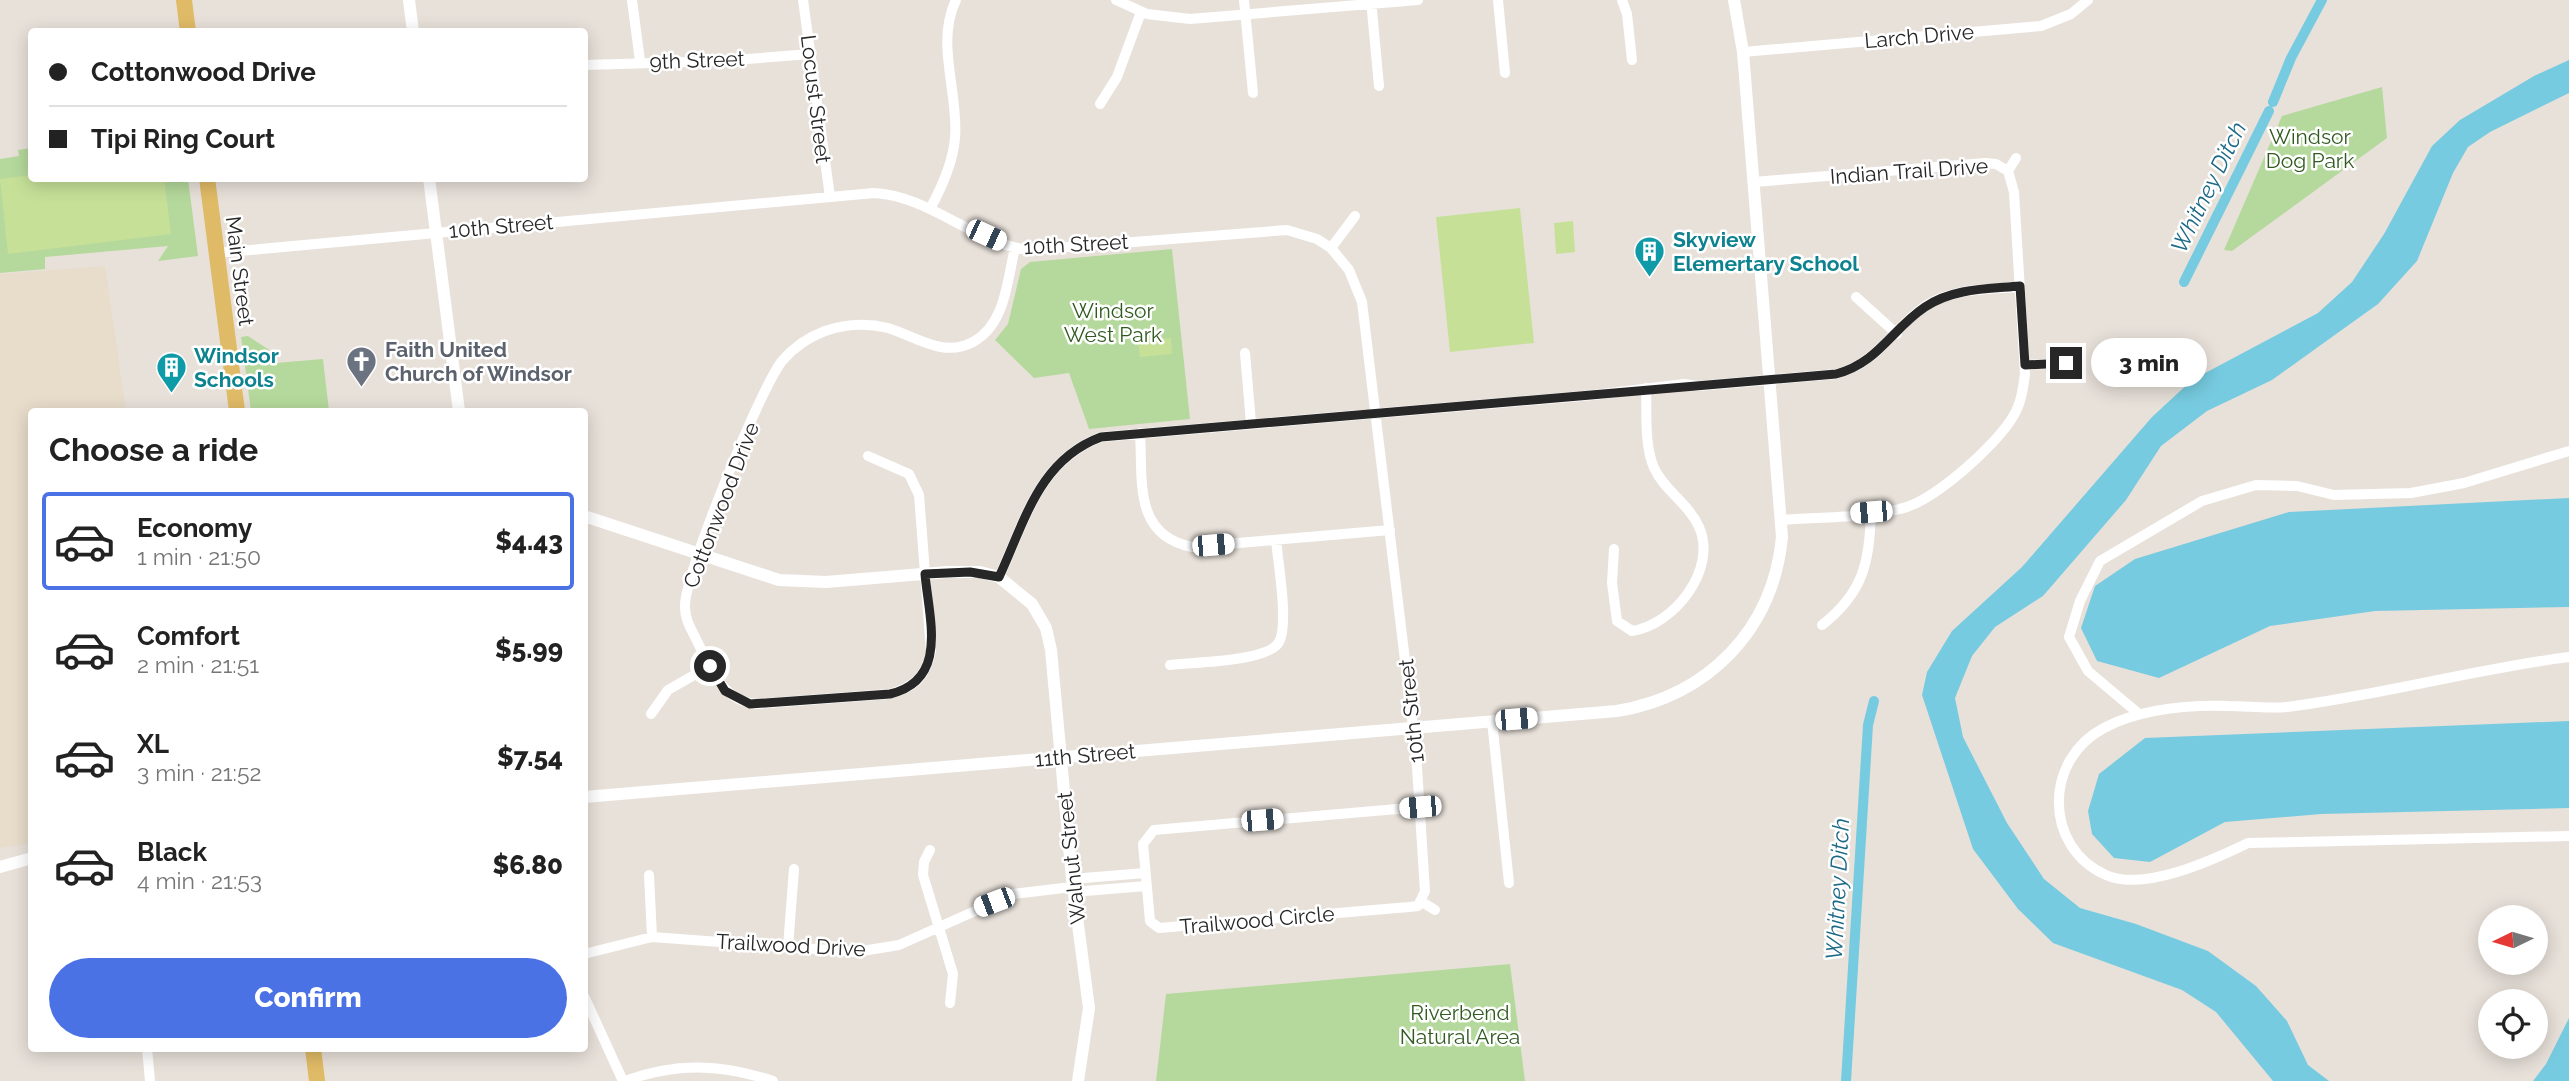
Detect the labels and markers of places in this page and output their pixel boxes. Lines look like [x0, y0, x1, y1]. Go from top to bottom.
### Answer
place label: Skyview Elemertary School [1673, 227, 1859, 276]
building icon: Skyview Elemertary School [1633, 234, 1667, 278]
place label: Faith United Church of Windsor [385, 337, 572, 386]
place label: Windsor Schools [194, 343, 279, 392]
church icon: Faith United Church of Windsor [345, 344, 379, 388]
building icon: Windsor Schools [154, 350, 188, 394]

